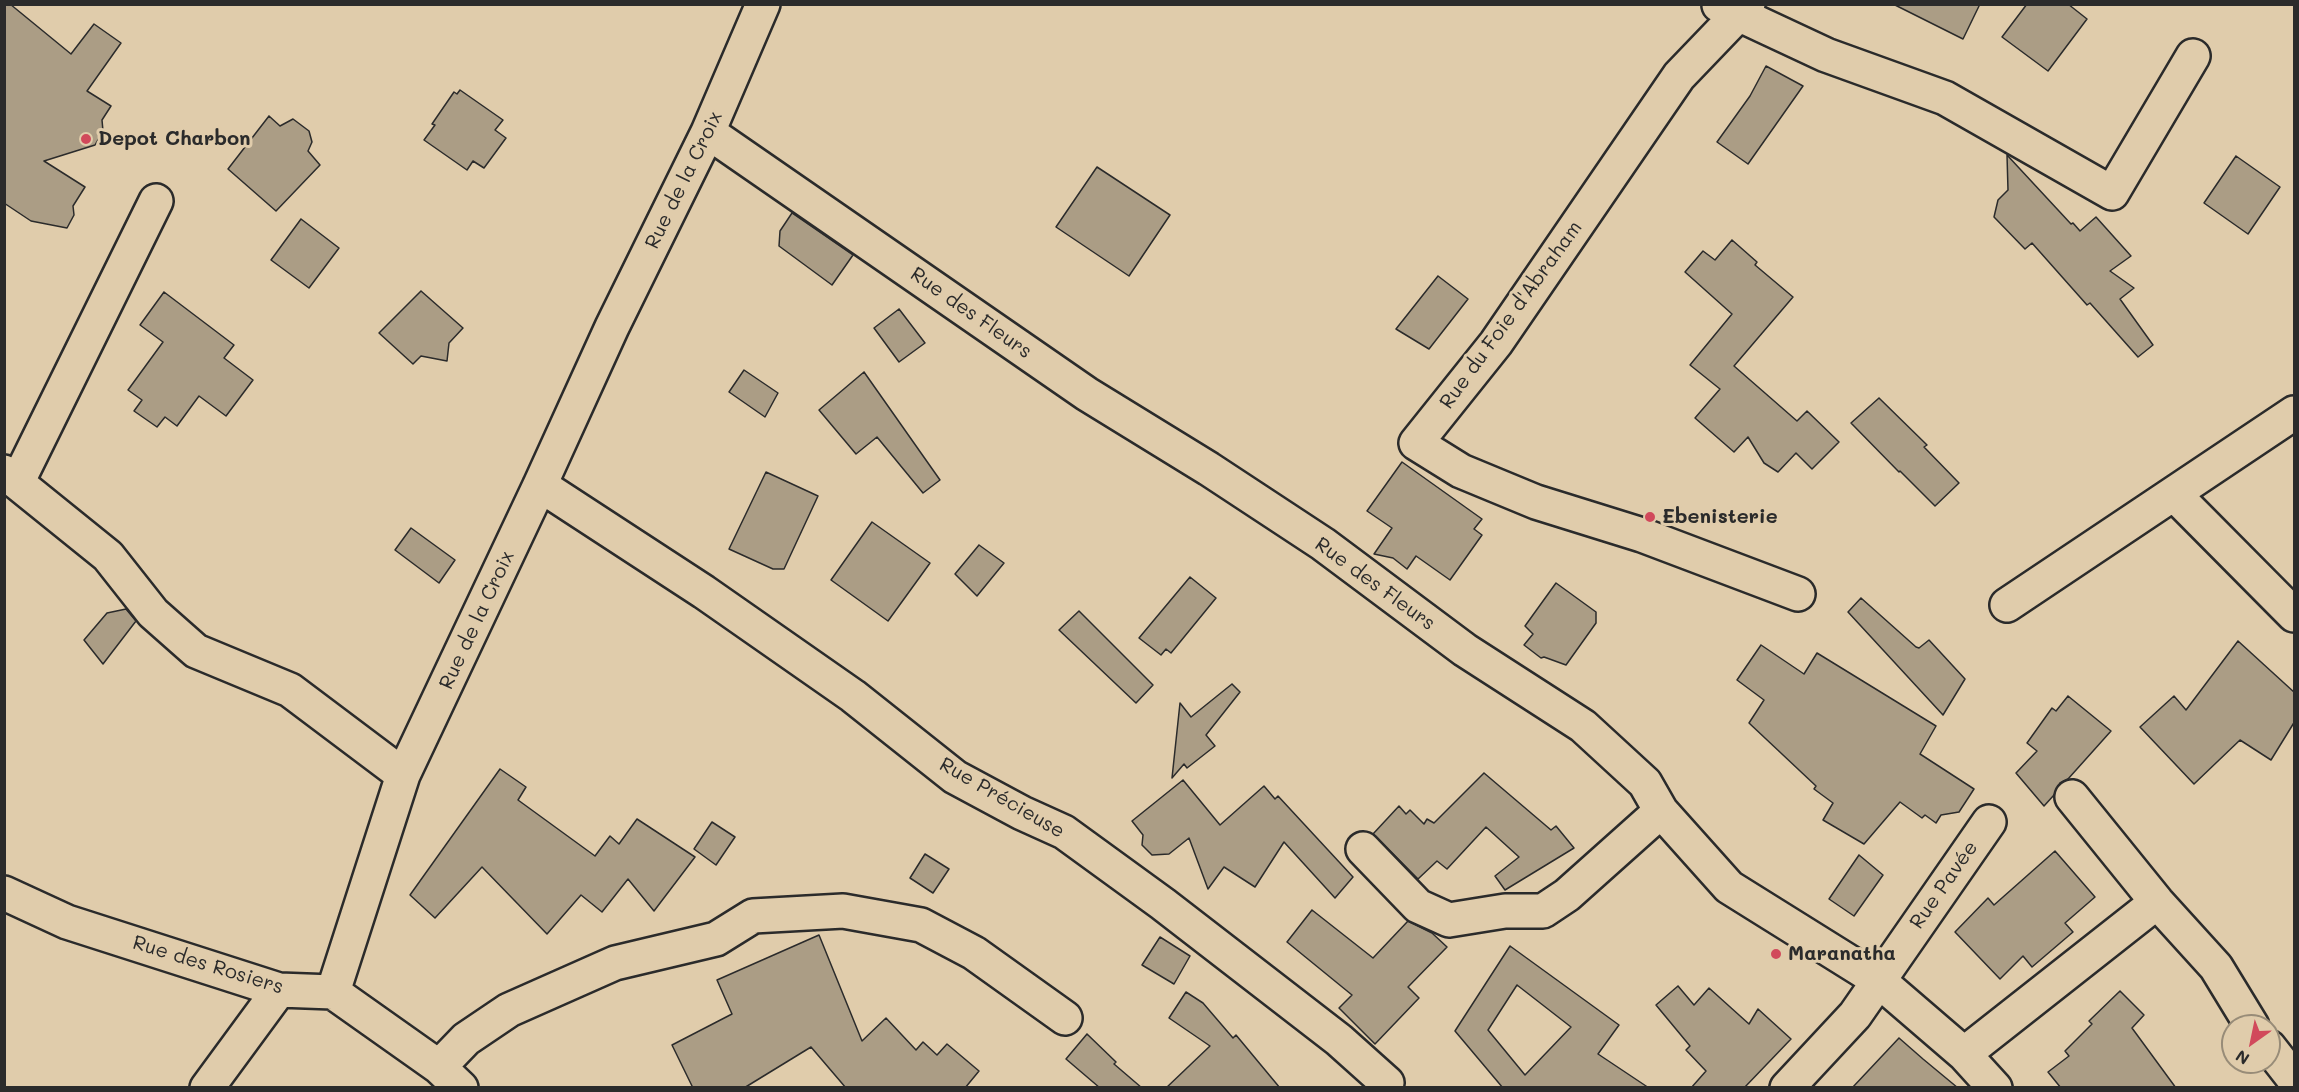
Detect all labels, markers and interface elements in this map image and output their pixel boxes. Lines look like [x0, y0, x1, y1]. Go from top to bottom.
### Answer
street label: Rue de la Croix [640, 107, 728, 253]
place label: Depot Charbon [98, 127, 251, 151]
marker: Depot Charbon [79, 132, 93, 146]
street label: Rue du Foie d'Abraham [1435, 216, 1587, 414]
street label: Rue des Fleurs [906, 262, 1036, 364]
place label: Ebenisterie [1662, 505, 1778, 529]
marker: Ebenisterie [1643, 510, 1657, 524]
street label: Rue des Fleurs [1310, 532, 1440, 636]
street label: Rue de la Croix [434, 547, 520, 693]
street label: Rue Précieuse [935, 752, 1069, 844]
street label: Rue Pavée [1905, 836, 1983, 934]
street label: Rue des Rosiers [130, 931, 286, 999]
place label: Maranatha [1788, 942, 1896, 966]
marker: Maranatha [1769, 947, 1783, 961]
north arrow [2221, 1014, 2281, 1074]
text: N [2231, 1046, 2253, 1070]

